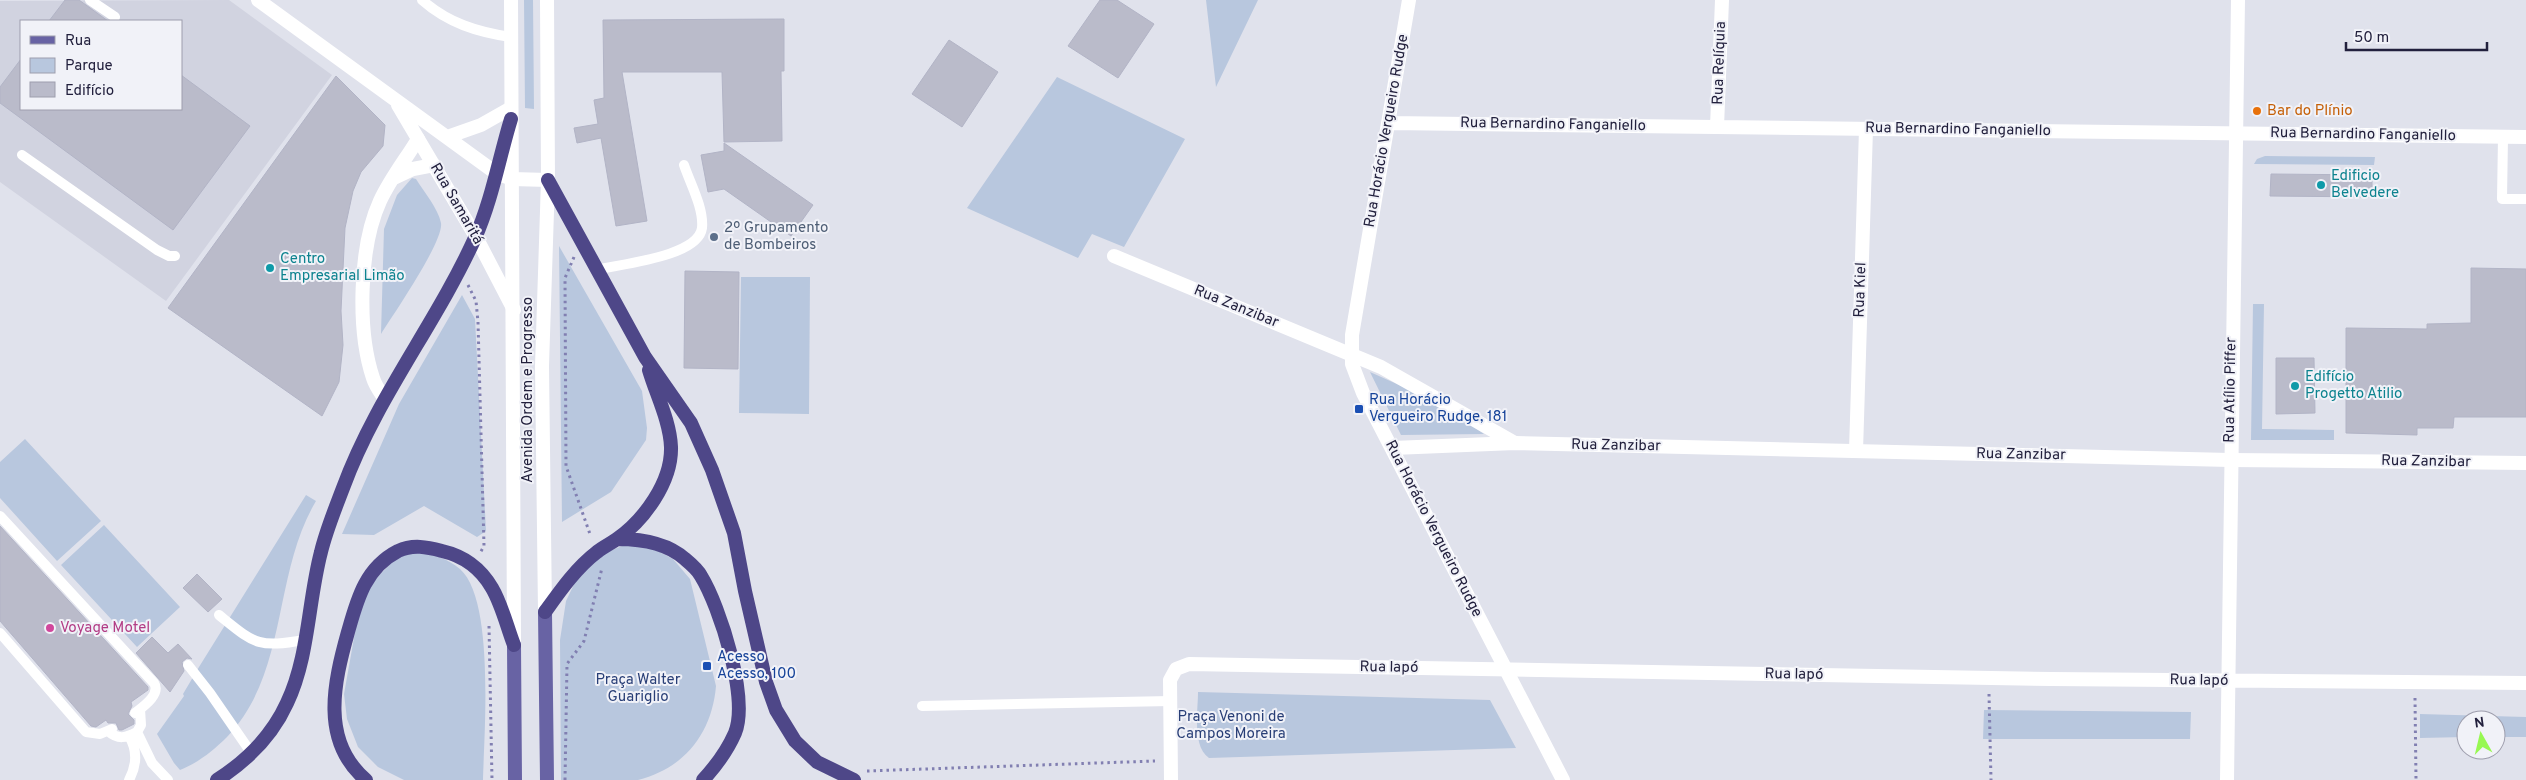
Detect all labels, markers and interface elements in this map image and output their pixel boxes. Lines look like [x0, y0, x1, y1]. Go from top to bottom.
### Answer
legend [20, 20, 182, 110]
scale bar [2346, 20, 2487, 52]
street label: Rua Relíquia [1709, 21, 1731, 105]
text: 50 m [2354, 29, 2389, 48]
text: Rua [65, 32, 91, 51]
street label: Rua Horácio Vergueiro Rudge [1361, 33, 1413, 229]
text: Parque [65, 57, 113, 76]
text: Edifício [65, 82, 114, 101]
place label: Bar do Plínio [2267, 102, 2353, 121]
marker: Bar do Plínio [2251, 105, 2263, 117]
street label: Rua Bernardino Fanganiello [1460, 114, 1646, 136]
street label: Rua Bernardino Fanganiello [1865, 119, 2051, 141]
street label: Rua Bernardino Fanganiello [2270, 124, 2456, 146]
street label: Rua Samaritá [425, 160, 487, 248]
place label: Edificio Belvedere [2331, 167, 2399, 203]
marker: Edificio Belvedere [2315, 179, 2327, 191]
place label: 2º Grupamento de Bombeiros [724, 219, 828, 255]
marker: 2º Grupamento de Bombeiros [708, 231, 720, 243]
place label: Centro Empresarial Limão [280, 250, 405, 286]
marker: Centro Empresarial Limão [264, 262, 276, 274]
street label: Rua Kiel [1851, 262, 1871, 318]
street label: Rua Zanzibar [1191, 281, 1281, 333]
street label: Avenida Ordem e Progresso [519, 297, 538, 483]
street label: Rua Atílio Piffer [2221, 337, 2241, 443]
place label: Edifício Progetto Atilio [2305, 368, 2402, 404]
marker: Edifício Progetto Atilio [2289, 380, 2301, 392]
place label: Rua Horácio Vergueiro Rudge, 181 [1369, 391, 1507, 427]
marker: Rua Horácio Vergueiro Rudge, 181 [1353, 403, 1365, 415]
street label: Rua Zanzibar [1571, 436, 1661, 456]
street label: Rua Horácio Vergueiro Rudge [1380, 437, 1486, 621]
street label: Rua Zanzibar [1976, 445, 2066, 465]
street label: Rua Zanzibar [2381, 452, 2471, 472]
place label: Voyage Motel [60, 619, 150, 638]
marker: Voyage Motel [44, 622, 56, 634]
place label: Acesso Acesso, 100 [717, 648, 796, 684]
street label: Rua Iapó [1359, 658, 1419, 678]
marker: Acesso Acesso, 100 [701, 660, 713, 672]
street label: Rua Iapó [1764, 665, 1824, 685]
park label: Praça Walter Guariglio [595, 671, 681, 707]
street label: Rua Iapó [2169, 671, 2229, 691]
park label: Praça Venoni de Campos Moreira [1176, 708, 1286, 744]
north arrow [2456, 710, 2506, 760]
text: N [2473, 714, 2486, 733]

